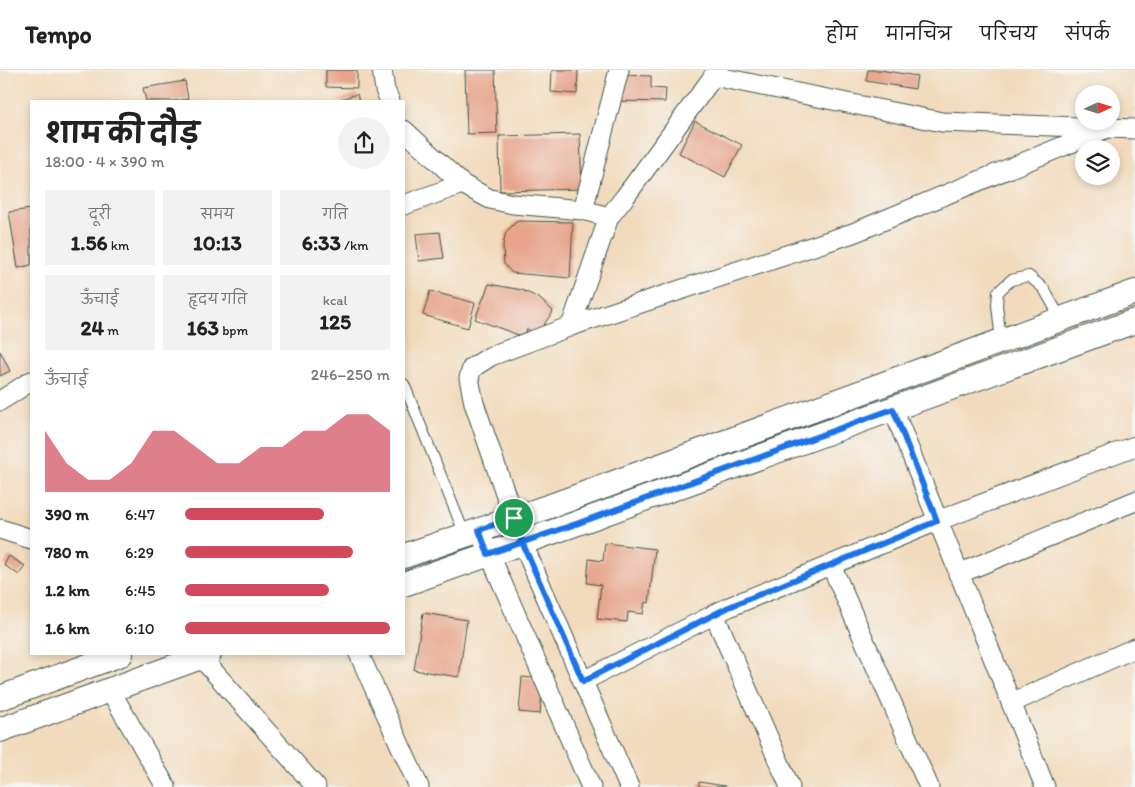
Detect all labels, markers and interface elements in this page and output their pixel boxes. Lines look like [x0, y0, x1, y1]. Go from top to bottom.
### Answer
text: Tempo [25, 20, 92, 49]
text: होम [826, 23, 858, 45]
text: मानचित्र [886, 23, 952, 45]
text: परिचय [980, 23, 1037, 45]
text: संपर्क [1065, 23, 1110, 45]
north arrow [1075, 85, 1120, 130]
map controls [1075, 85, 1120, 185]
text: शाम की दौड़ [45, 116, 199, 150]
button: share [338, 117, 390, 169]
button: layers [1075, 140, 1120, 185]
text: 18:00 · 4 × 390 m [45, 152, 165, 171]
text: दूरी [89, 206, 111, 223]
text: समय [201, 206, 234, 223]
text: गति [322, 206, 348, 223]
text: 1.56 [70, 230, 108, 255]
text: 10:13 [193, 230, 242, 255]
text: 6:33 [302, 230, 341, 255]
text: km [108, 237, 129, 254]
text: /km [341, 237, 369, 254]
text: ऊँचाई [81, 291, 119, 308]
text: हृदय गति [188, 291, 247, 308]
text: kcal [323, 292, 348, 309]
text: 125 [319, 309, 351, 334]
text: 24 [81, 315, 104, 340]
text: 163 [187, 315, 219, 340]
text: m [104, 322, 119, 339]
text: bpm [219, 322, 248, 339]
text: 246–250 m [311, 365, 390, 384]
text: ऊँचाई [45, 370, 88, 389]
pin [493, 497, 535, 539]
icon: arrive [500, 504, 528, 532]
text: 390 m [45, 505, 89, 524]
text: 6:47 [125, 505, 155, 524]
text: 780 m [45, 543, 89, 562]
text: 6:29 [125, 543, 154, 562]
text: 1.2 km [45, 581, 90, 600]
text: 6:45 [125, 581, 155, 600]
text: 1.6 km [45, 619, 90, 638]
text: 6:10 [125, 619, 155, 638]

